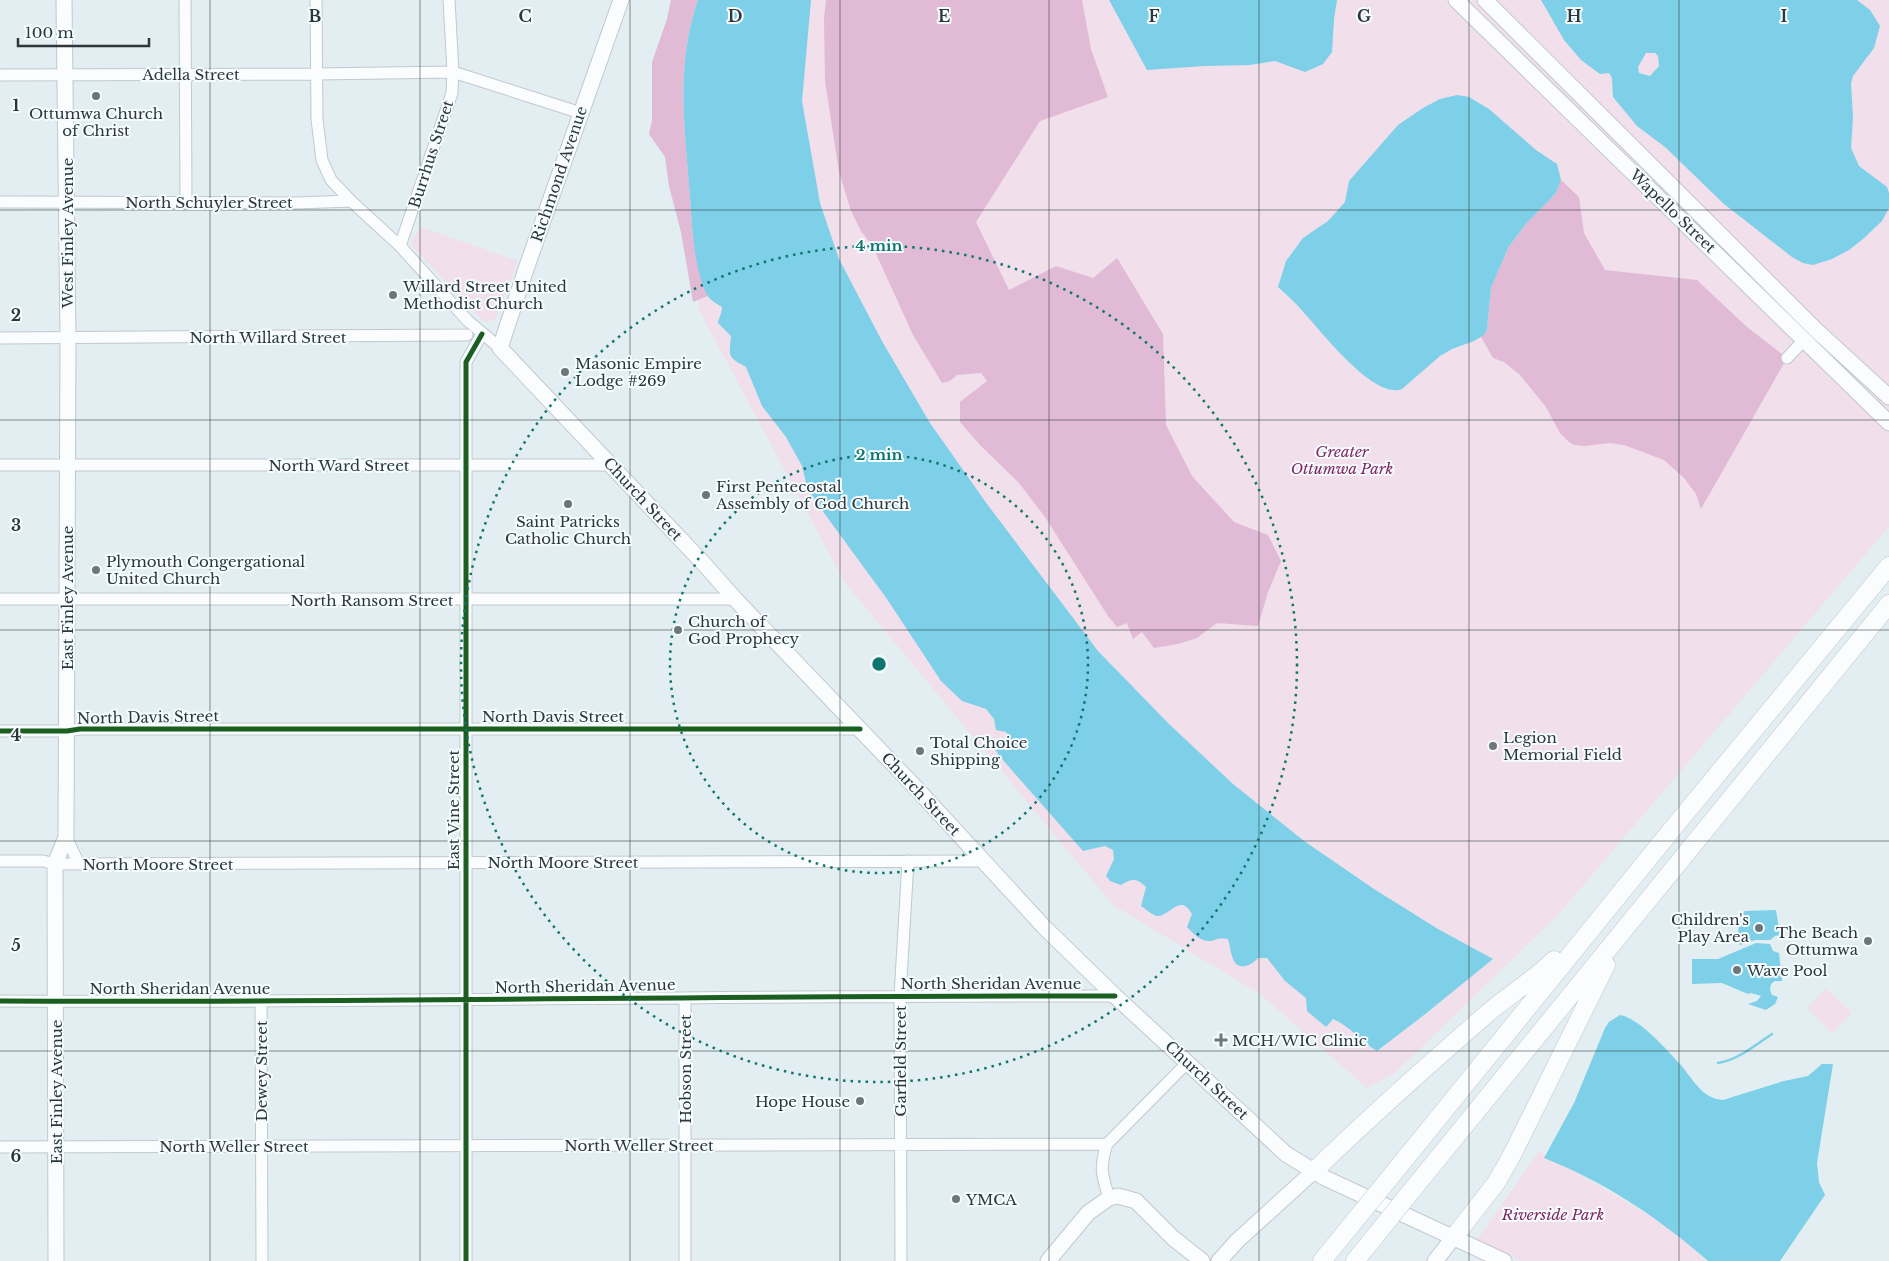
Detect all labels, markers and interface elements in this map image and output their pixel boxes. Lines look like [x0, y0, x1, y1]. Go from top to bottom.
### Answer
text: B [309, 6, 322, 26]
text: C [518, 6, 532, 26]
text: D [728, 6, 742, 26]
text: E [938, 6, 950, 26]
text: F [1148, 6, 1160, 26]
text: G [1357, 6, 1371, 26]
text: H [1566, 6, 1582, 26]
text: I [1781, 6, 1788, 26]
scale bar [18, 15, 149, 47]
text: 100 m [25, 23, 74, 42]
street label: Adella Street [141, 65, 240, 84]
marker: Ottumwa Church of Christ [90, 90, 102, 102]
text: 1 [13, 95, 20, 115]
street label: Burrhus Street [405, 97, 458, 210]
place label: Ottumwa Church of Christ [29, 104, 163, 140]
street label: Richmond Avenue [527, 104, 591, 244]
street label: West Finley Avenue [58, 158, 77, 309]
street label: Wapello Street [1625, 164, 1720, 257]
street label: North Schuyler Street [125, 193, 293, 212]
text: 4 min [856, 236, 903, 255]
place label: Willard Street United Methodist Church [402, 277, 567, 313]
marker: Willard Street United Methodist Church [387, 289, 399, 301]
text: 2 [11, 305, 21, 325]
street label: North Willard Street [190, 328, 347, 347]
place label: Masonic Empire Lodge #269 [575, 354, 702, 390]
marker: Masonic Empire Lodge #269 [559, 366, 571, 378]
park label: Greater Ottumwa Park [1291, 442, 1393, 478]
text: 2 min [856, 445, 902, 464]
street label: Church Street [600, 453, 687, 545]
street label: North Ward Street [269, 456, 410, 475]
place label: First Pentecostal Assembly of God Church [715, 477, 909, 513]
marker: First Pentecostal Assembly of God Church [700, 489, 712, 501]
marker: Saint Patricks Catholic Church [562, 498, 574, 510]
place label: Saint Patricks Catholic Church [505, 512, 631, 548]
text: 3 [11, 515, 21, 535]
street label: East Finley Avenue [58, 526, 77, 670]
place label: Plymouth Congergational United Church [106, 552, 305, 588]
marker: Plymouth Congergational United Church [90, 564, 102, 576]
street label: North Ransom Street [291, 591, 454, 610]
place label: Church of God Prophecy [688, 612, 800, 648]
marker: Church of God Prophecy [672, 624, 684, 636]
centre of rings [870, 655, 888, 673]
street label: North Davis Street [77, 706, 219, 728]
street label: North Davis Street [482, 707, 624, 726]
text: 4 [11, 725, 21, 745]
place label: Legion Memorial Field [1503, 728, 1622, 764]
place label: Total Choice Shipping [930, 733, 1027, 769]
marker: Legion Memorial Field [1487, 740, 1499, 752]
marker: Total Choice Shipping [914, 745, 926, 757]
street label: Church Street [878, 748, 965, 840]
street label: East Vine Street [444, 749, 463, 870]
street label: North Moore Street [488, 853, 639, 872]
street label: North Moore Street [83, 855, 234, 874]
place label: Children's Play Area [1671, 910, 1750, 946]
marker: Children's Play Area [1753, 922, 1765, 934]
place label: The Beach Ottumwa [1776, 923, 1859, 959]
text: 5 [11, 935, 21, 955]
marker: The Beach Ottumwa [1862, 935, 1874, 947]
place label: Wave Pool [1746, 961, 1828, 980]
marker: Wave Pool [1731, 964, 1743, 976]
street label: North Sheridan Avenue [901, 974, 1081, 993]
street label: North Sheridan Avenue [494, 975, 676, 997]
street label: North Sheridan Avenue [90, 979, 270, 998]
street label: Garfield Street [891, 1005, 910, 1117]
street label: Hobson Street [676, 1014, 695, 1124]
street label: East Finley Avenue [47, 1020, 66, 1164]
street label: Dewey Street [252, 1020, 271, 1122]
place label: MCH/WIC Clinic [1232, 1031, 1367, 1050]
marker: MCH/WIC Clinic [1214, 1033, 1228, 1047]
street label: Church Street [1161, 1037, 1253, 1124]
place label: Hope House [755, 1092, 850, 1111]
marker: Hope House [854, 1095, 866, 1107]
street label: North Weller Street [564, 1136, 714, 1155]
street label: North Weller Street [159, 1137, 309, 1156]
text: 6 [11, 1146, 22, 1166]
place label: YMCA [965, 1190, 1017, 1209]
marker: YMCA [950, 1193, 962, 1205]
park label: Riverside Park [1501, 1205, 1604, 1224]

